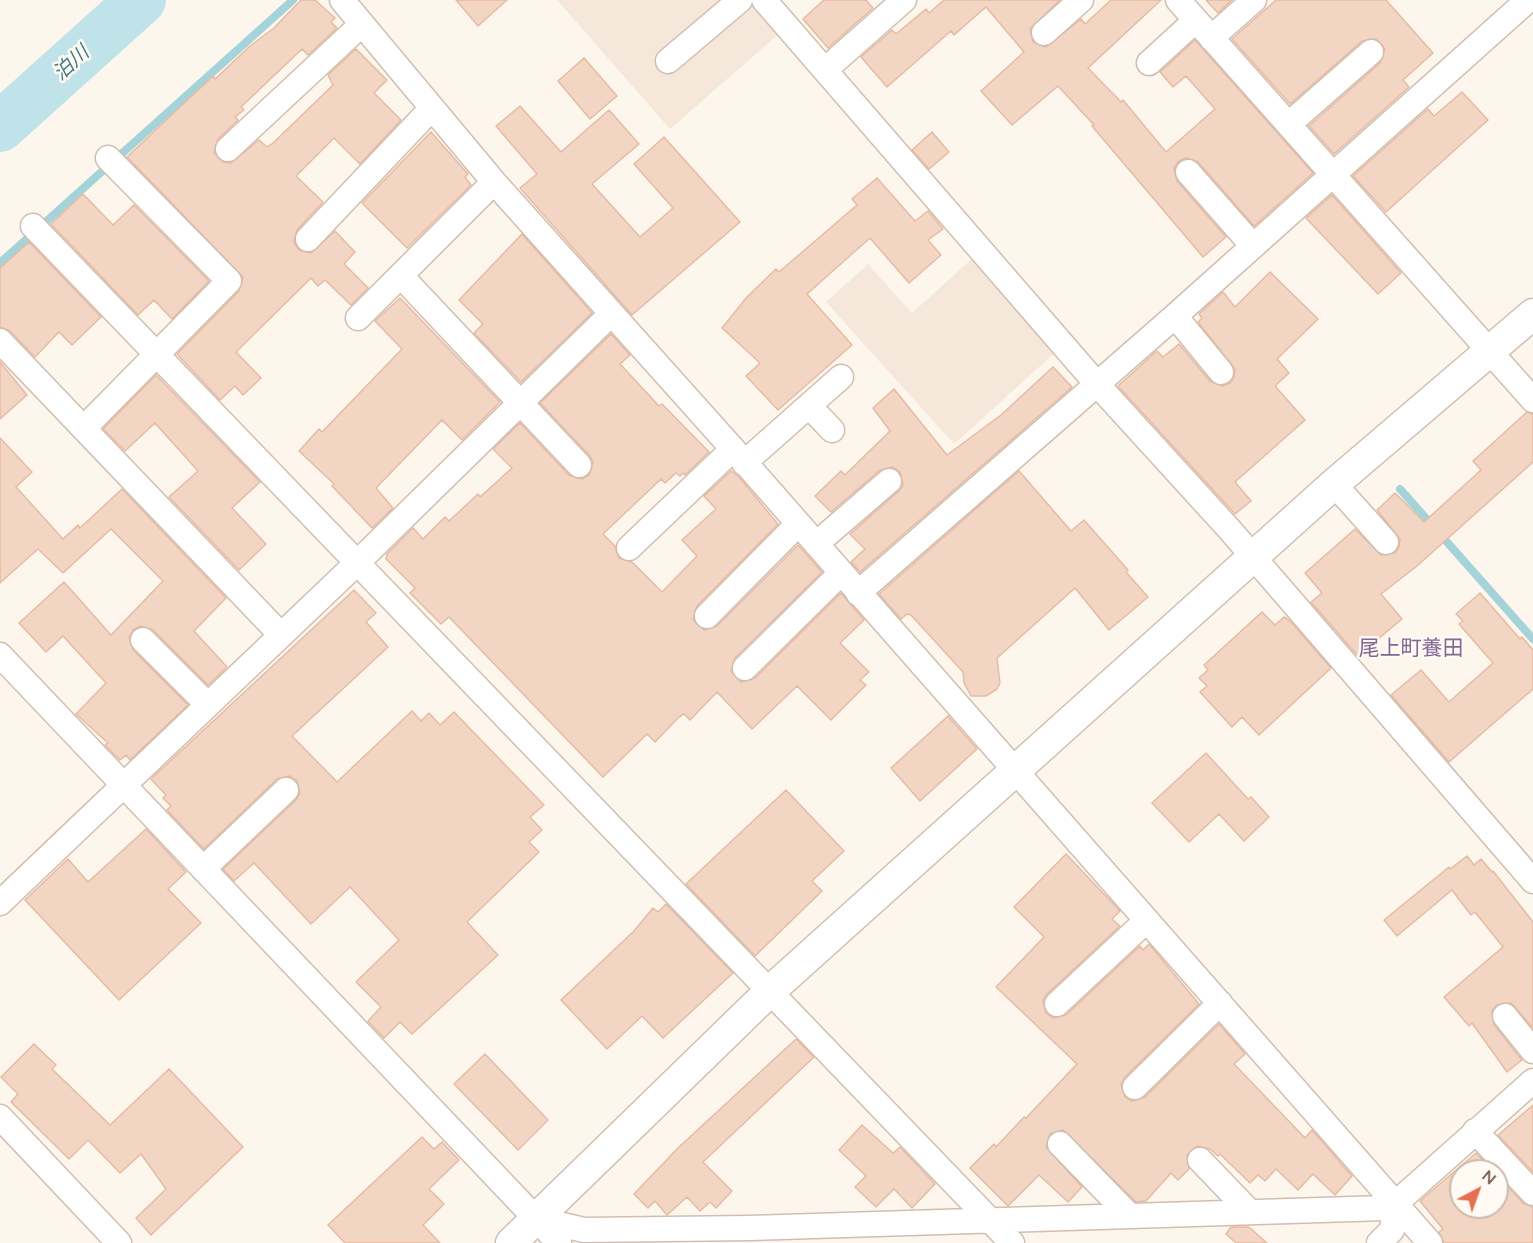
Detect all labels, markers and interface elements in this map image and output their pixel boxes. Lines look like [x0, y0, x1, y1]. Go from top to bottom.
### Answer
water label: 泊川 [48, 41, 94, 85]
district label: 尾上町養田 [1359, 635, 1463, 661]
north arrow [1449, 1159, 1509, 1219]
text: N [1479, 1165, 1501, 1188]

